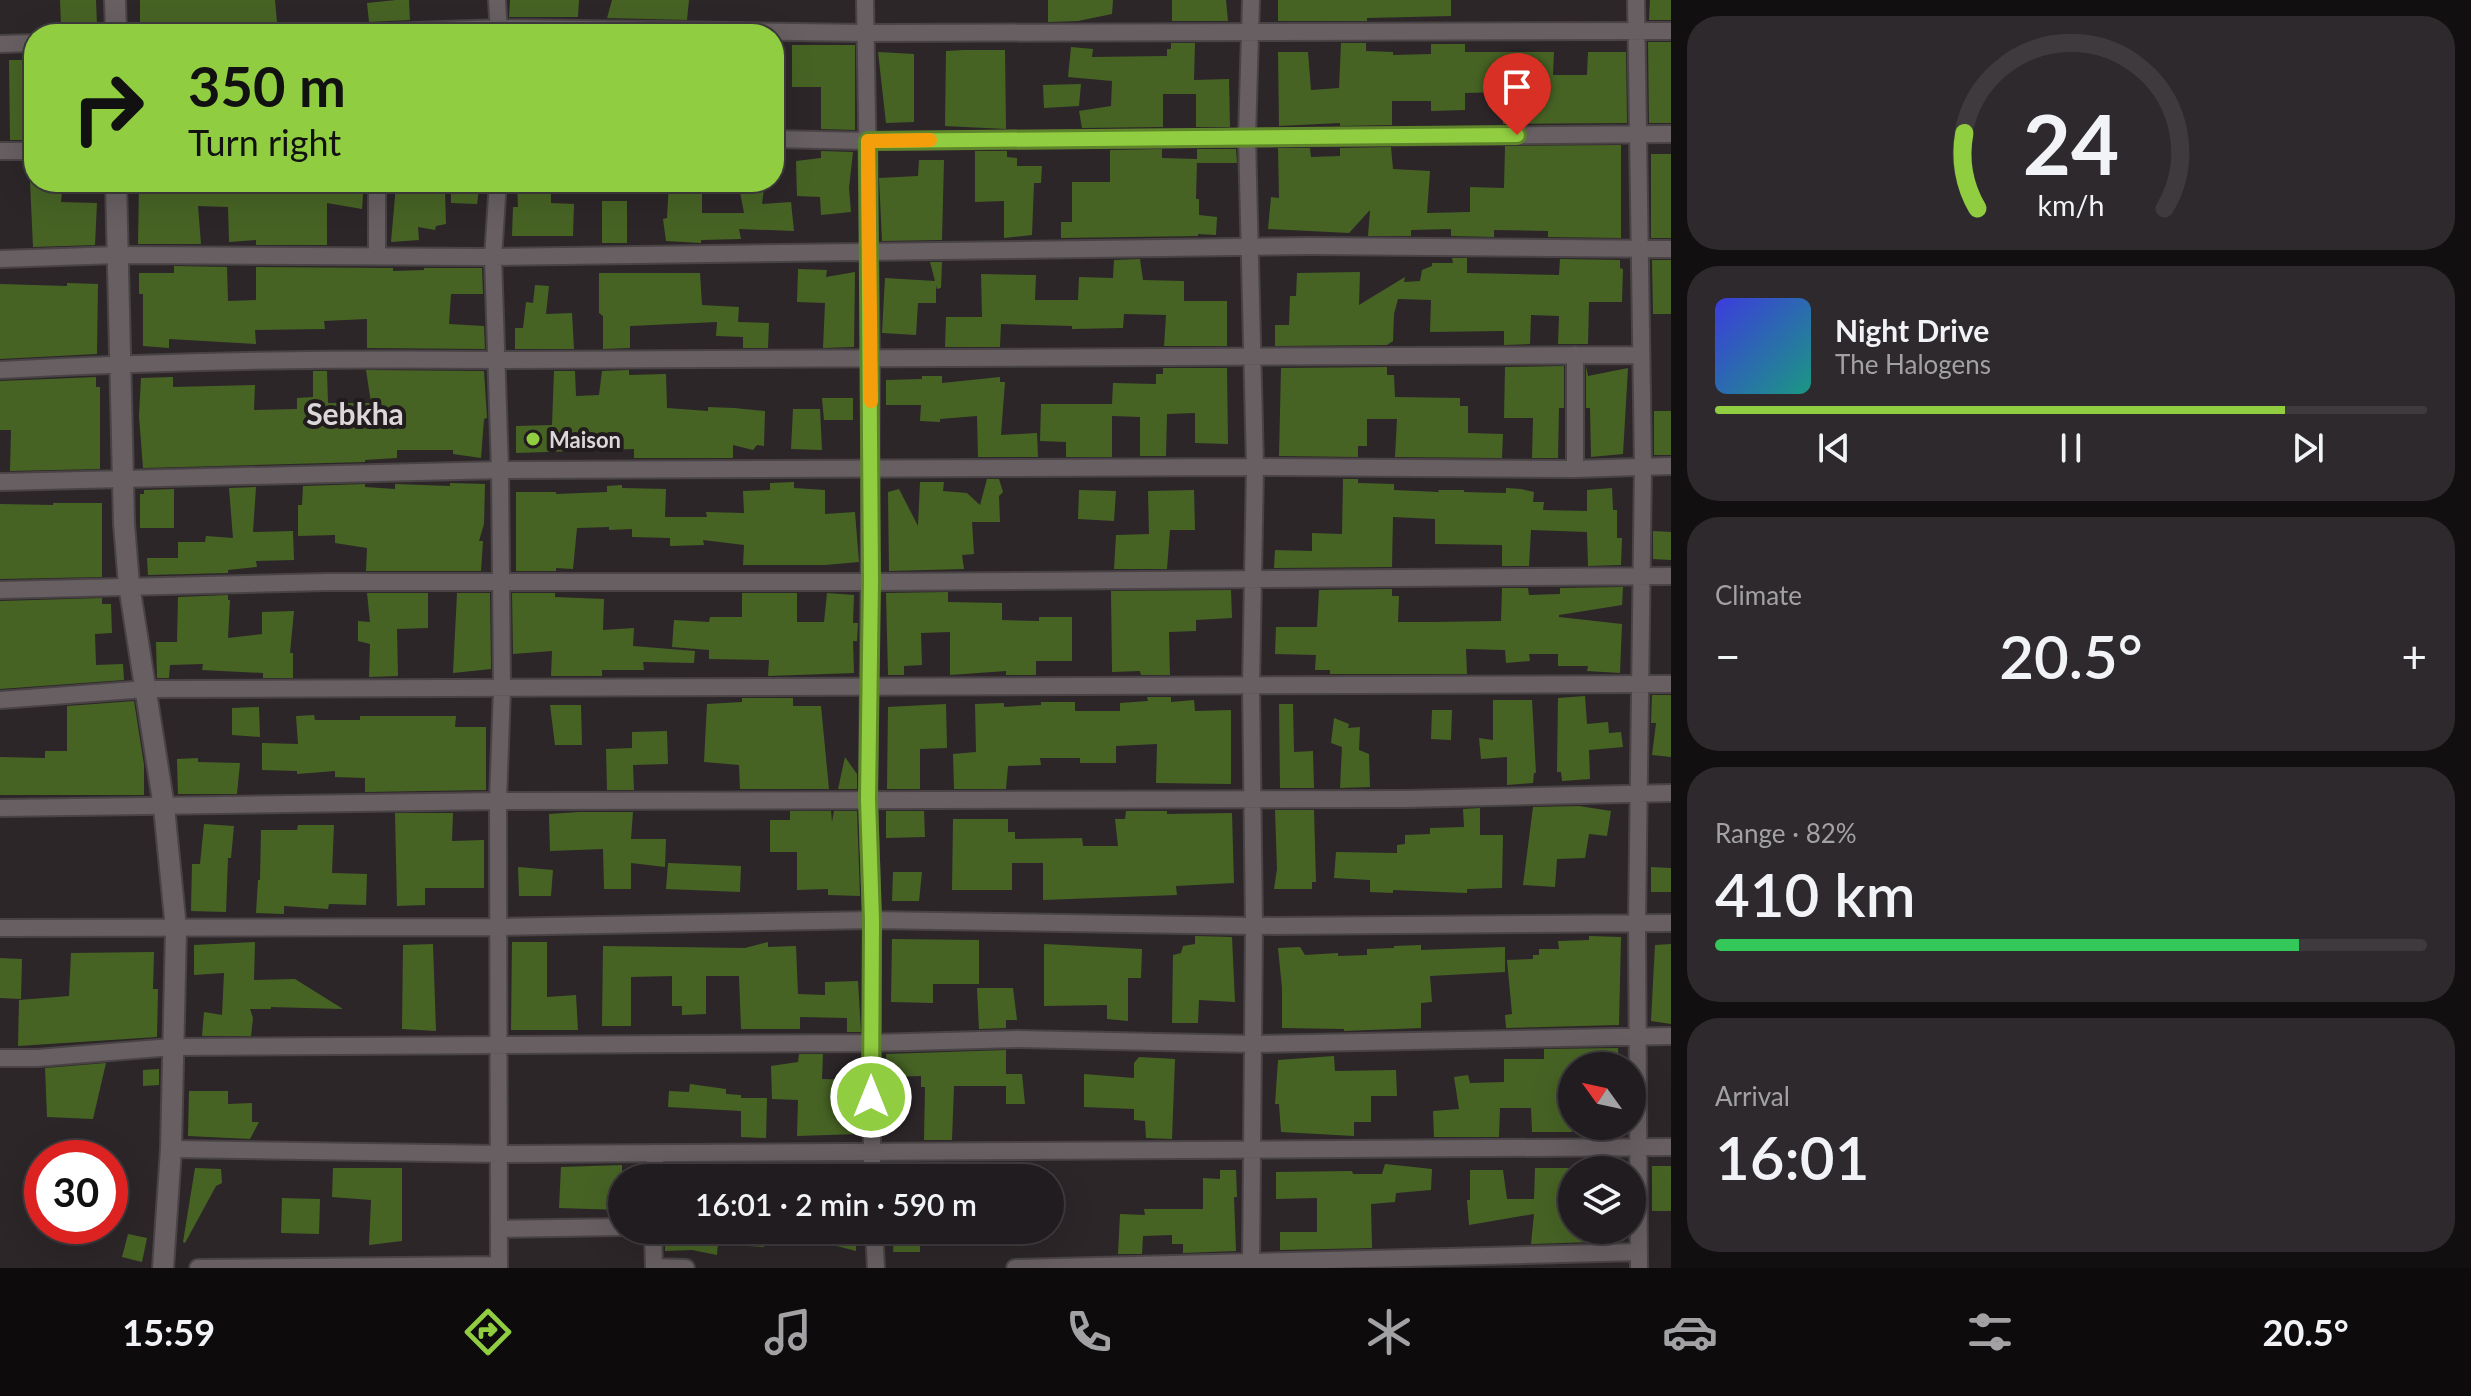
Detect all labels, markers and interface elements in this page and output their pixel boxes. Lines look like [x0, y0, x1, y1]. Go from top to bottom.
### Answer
text: 350 m [188, 52, 346, 119]
pin [1483, 53, 1551, 135]
icon: right [56, 56, 160, 160]
icon: arrive [1495, 65, 1539, 109]
text: 24 [2023, 93, 2119, 193]
text: Turn right [188, 120, 341, 164]
text: km/h [2038, 188, 2104, 222]
text: Night Drive [1835, 312, 1989, 348]
text: The Halogens [1835, 348, 1991, 380]
district label: Sebkha [306, 395, 404, 431]
place label: Maison [549, 426, 621, 453]
icon: previous [1812, 426, 1856, 470]
icon: pause [2049, 426, 2093, 470]
icon: next [2286, 426, 2330, 470]
marker: Maison [524, 430, 542, 448]
text: Climate [1715, 579, 1802, 611]
text: 20.5° [1999, 620, 2143, 692]
text: − [1715, 630, 1741, 682]
text: + [2401, 630, 2427, 682]
text: Range · 82% [1715, 817, 1857, 849]
text: 410 km [1715, 858, 1916, 930]
north arrow [1558, 1052, 1646, 1140]
map controls [1558, 1052, 1646, 1244]
position arrow [829, 1055, 913, 1139]
text: Arrival [1715, 1080, 1790, 1112]
text: 16:01 [1715, 1121, 1869, 1193]
speed limit sign: 30 [24, 1140, 128, 1244]
button: layers [1558, 1156, 1646, 1244]
text: 16:01 · 2 min · 590 m [695, 1186, 977, 1222]
icon: directions [460, 1304, 516, 1360]
icon: music [760, 1304, 816, 1360]
icon: phone [1061, 1304, 1117, 1360]
icon: climate [1361, 1304, 1417, 1360]
icon: car [1662, 1304, 1718, 1360]
icon: filters [1962, 1304, 2018, 1360]
text: 15:59 [122, 1310, 215, 1354]
text: 20.5° [2263, 1310, 2349, 1354]

